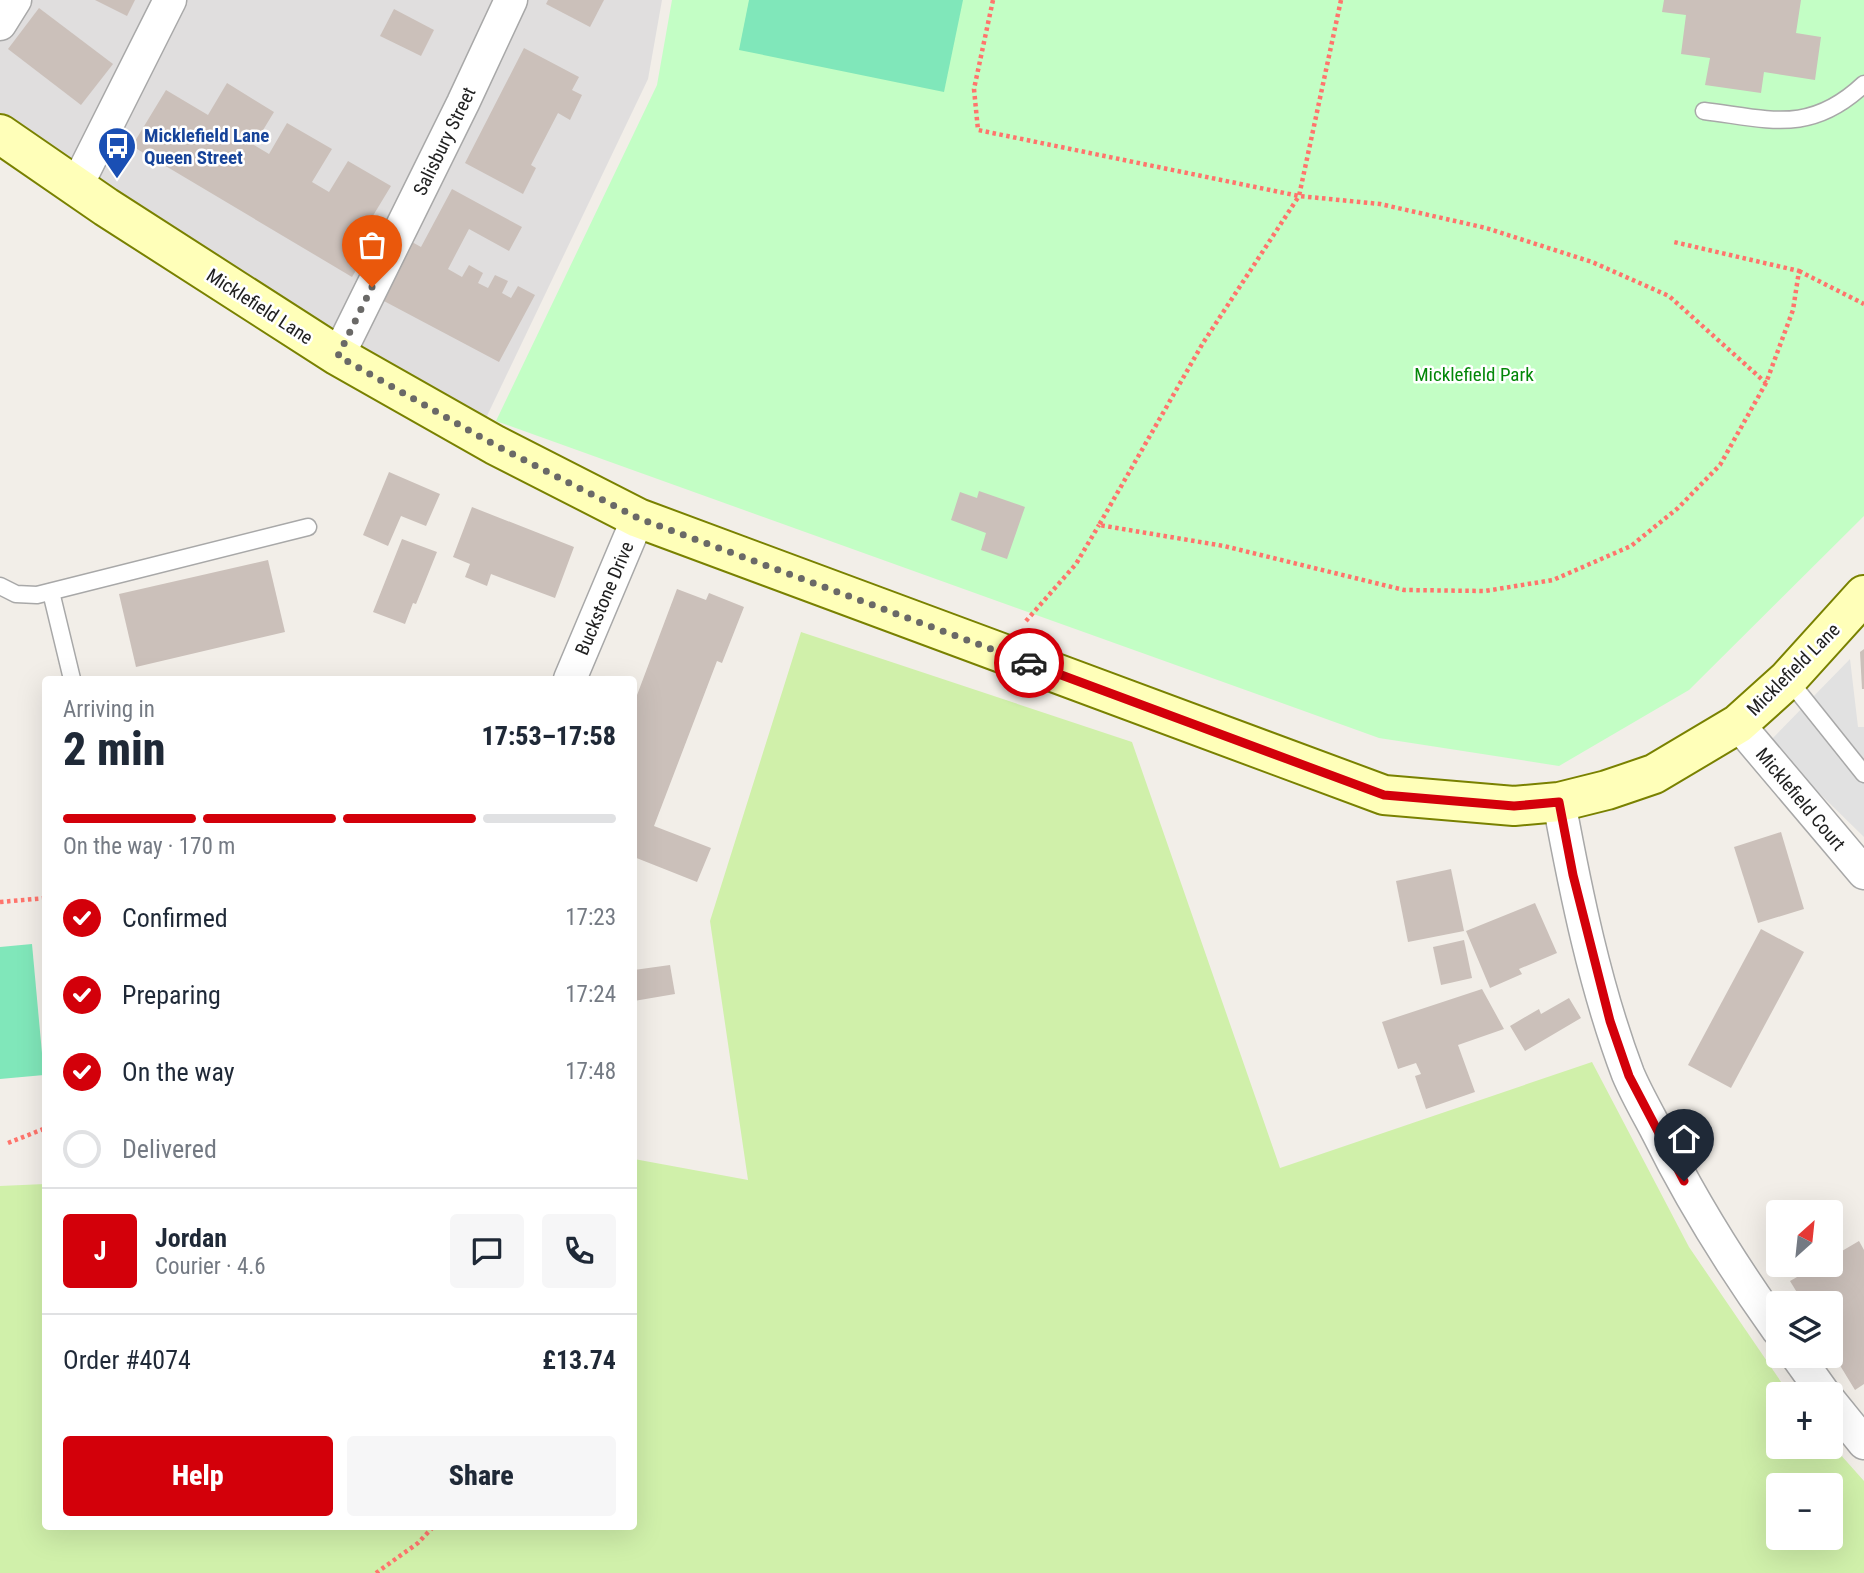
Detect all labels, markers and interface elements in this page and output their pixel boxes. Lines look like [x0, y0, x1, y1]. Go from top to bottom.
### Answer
street label: Salisbury Street [408, 83, 481, 199]
place label: Micklefield Lane Queen Street [144, 124, 269, 169]
bus stop icon: Micklefield Lane Queen Street [96, 125, 138, 180]
pin [342, 215, 402, 287]
icon: bag [353, 226, 391, 264]
street label: Micklefield Lane [202, 264, 317, 349]
park label: Micklefield Park [1414, 363, 1534, 386]
street label: Buckstone Drive [570, 538, 639, 658]
street label: Micklefield Lane [1742, 618, 1845, 721]
courier [994, 628, 1064, 698]
icon: car [1010, 644, 1048, 682]
text: Arriving in [63, 696, 155, 723]
text: 17:53–17:58 [482, 721, 616, 751]
text: 2 min [63, 722, 166, 776]
street label: Micklefield Court [1751, 743, 1850, 855]
text: On the way · 170 m [63, 833, 235, 860]
icon: check [63, 899, 101, 937]
text: Confirmed [122, 903, 228, 933]
text: 17:23 [565, 904, 616, 931]
icon: check [63, 976, 101, 1014]
text: Preparing [122, 980, 221, 1010]
text: 17:24 [565, 981, 616, 1008]
icon: check [63, 1053, 101, 1091]
text: On the way [122, 1057, 235, 1087]
text: 17:48 [565, 1058, 616, 1085]
pin [1654, 1109, 1714, 1181]
icon: home [1665, 1120, 1703, 1158]
text: Delivered [122, 1134, 217, 1164]
north arrow [1766, 1200, 1843, 1278]
map controls [1766, 1200, 1843, 1550]
button: chat [450, 1214, 524, 1288]
button: phone [542, 1214, 616, 1288]
text: Jordan [155, 1223, 227, 1253]
text: J [94, 1236, 106, 1266]
text: Courier · 4.6 [155, 1253, 266, 1280]
button: layers [1766, 1291, 1843, 1368]
text: Order #4074 [63, 1345, 191, 1375]
text: £13.74 [542, 1345, 616, 1375]
button: + [1766, 1382, 1843, 1459]
button: Help [63, 1436, 333, 1516]
button: Share [347, 1436, 616, 1516]
button: − [1766, 1473, 1843, 1550]

